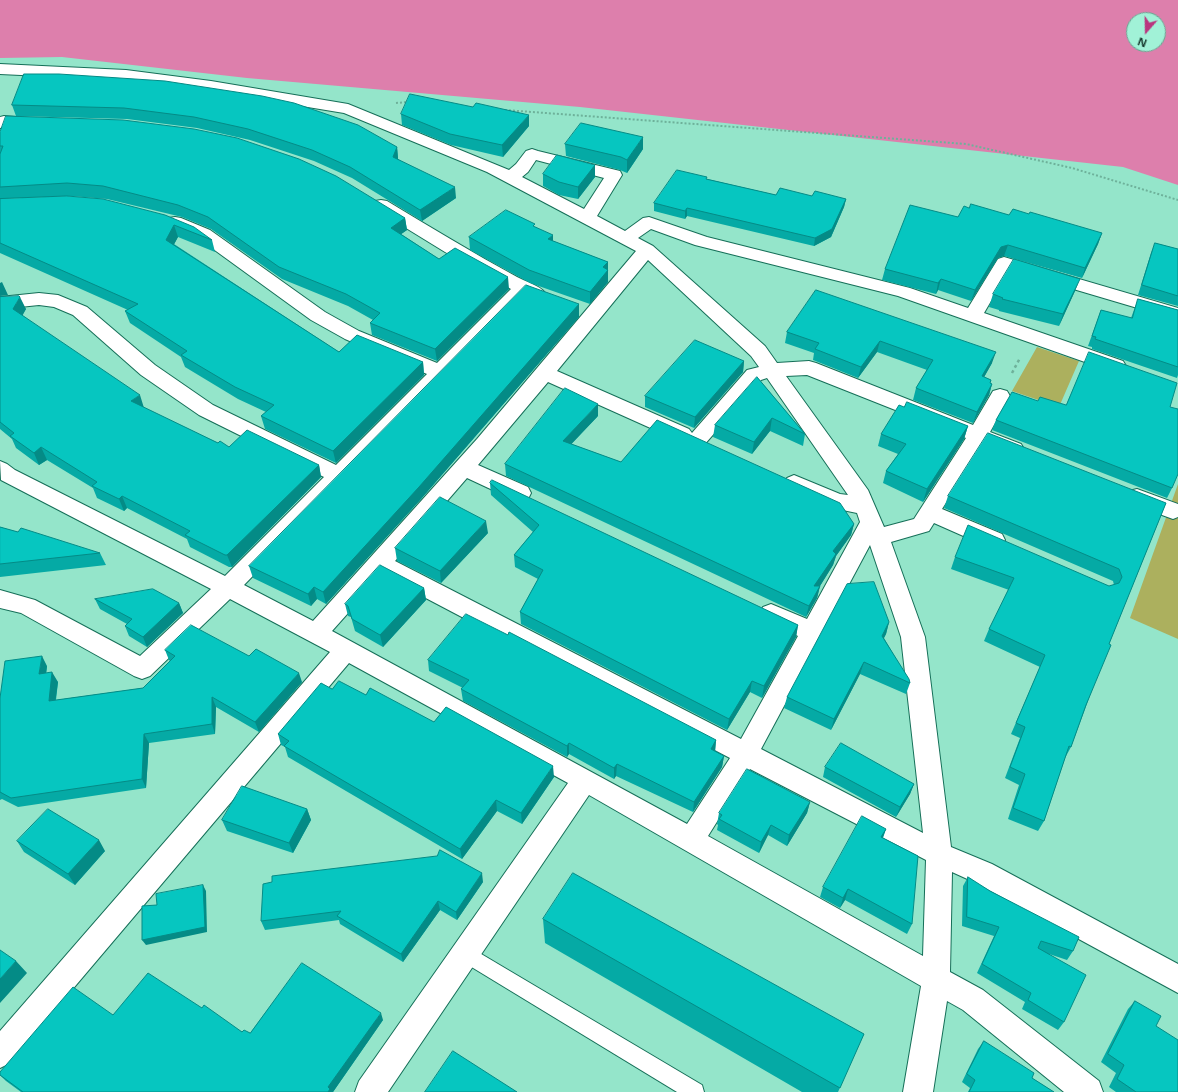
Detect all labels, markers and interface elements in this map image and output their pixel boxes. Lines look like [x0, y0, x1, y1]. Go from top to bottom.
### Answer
north arrow [1126, 12, 1166, 52]
text: N [1135, 34, 1149, 51]

